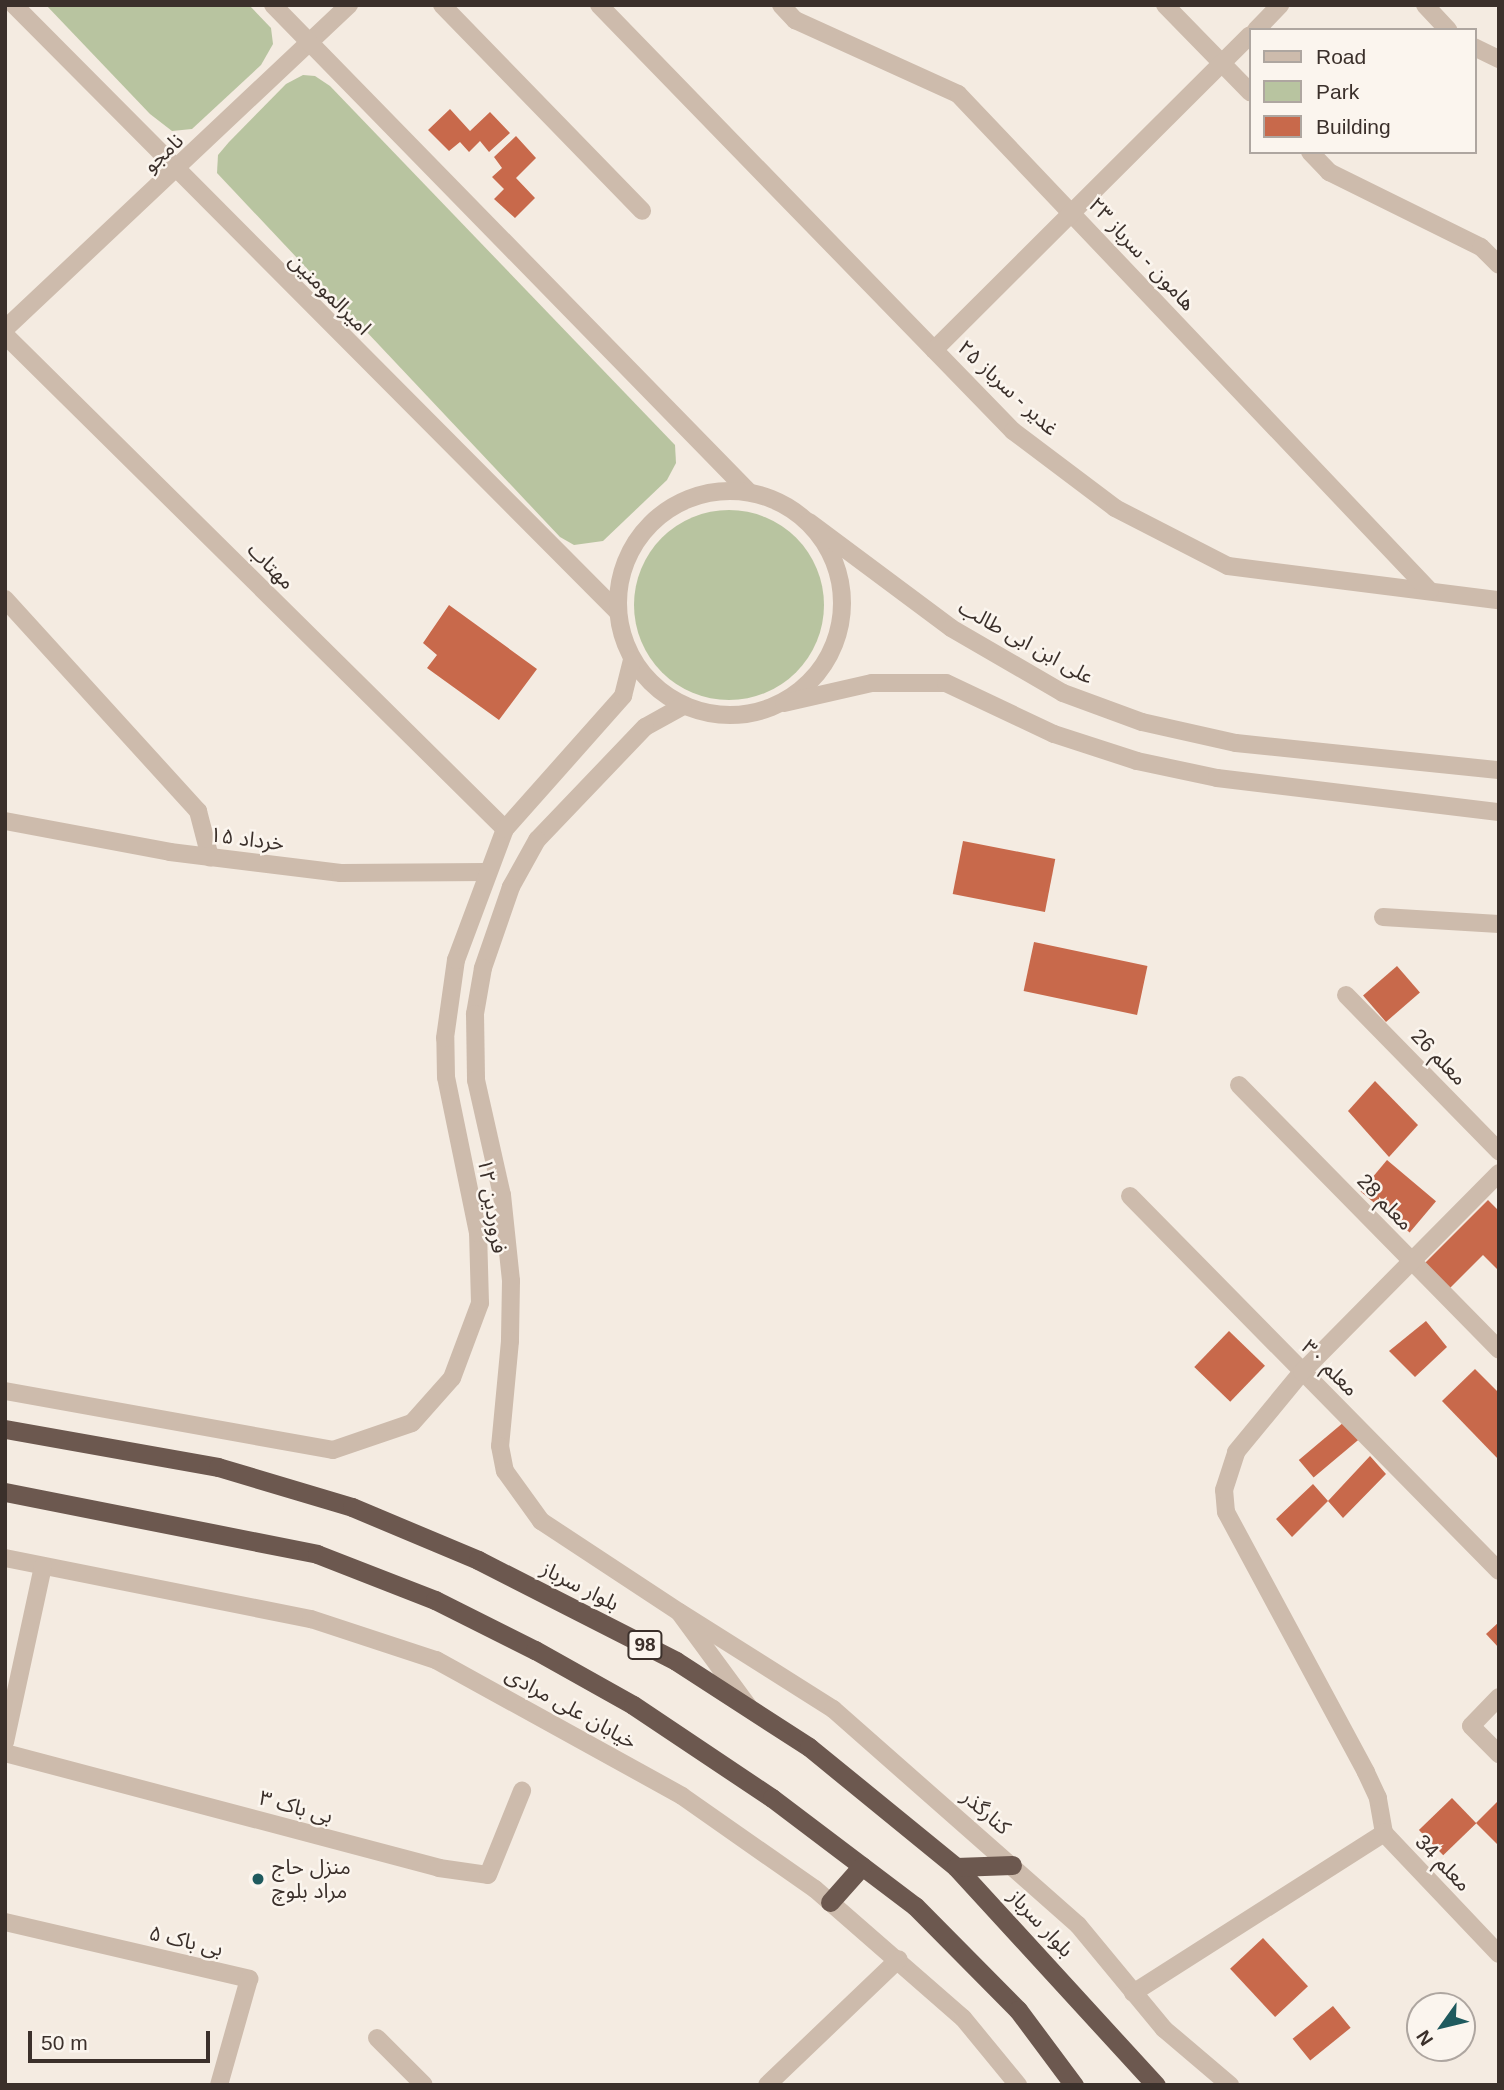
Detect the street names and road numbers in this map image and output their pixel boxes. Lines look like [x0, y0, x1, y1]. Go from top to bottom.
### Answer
street label: نامجو [138, 128, 188, 178]
street label: هامون - سرباز ۲۳ [1083, 192, 1201, 316]
street label: امیرالمومنین [284, 248, 376, 340]
street label: غدیر - سرباز ۲۵ [952, 335, 1064, 441]
street label: مهتاب [242, 537, 300, 595]
street label: علی ابن ابی طالب [954, 594, 1098, 690]
street label: ۱۵ خرداد [208, 822, 286, 856]
street label: معلم 26 [1406, 1023, 1472, 1091]
street label: ۱۲ فروردین [472, 1157, 512, 1255]
street label: معلم 28 [1352, 1168, 1418, 1236]
street label: معلم ۳۰ [1296, 1334, 1364, 1402]
street label: بلوار سرباز [537, 1556, 623, 1616]
road number: 98 [626, 1630, 664, 1660]
street label: خیابان علی مرادی [501, 1662, 641, 1754]
street label: کنارگذر [956, 1784, 1016, 1840]
street label: بی باک ۳ [257, 1785, 335, 1829]
street label: معلم 34 [1410, 1829, 1476, 1897]
street label: بلوار سرباز [1003, 1884, 1079, 1962]
street label: بی باک ۵ [147, 1920, 225, 1962]

